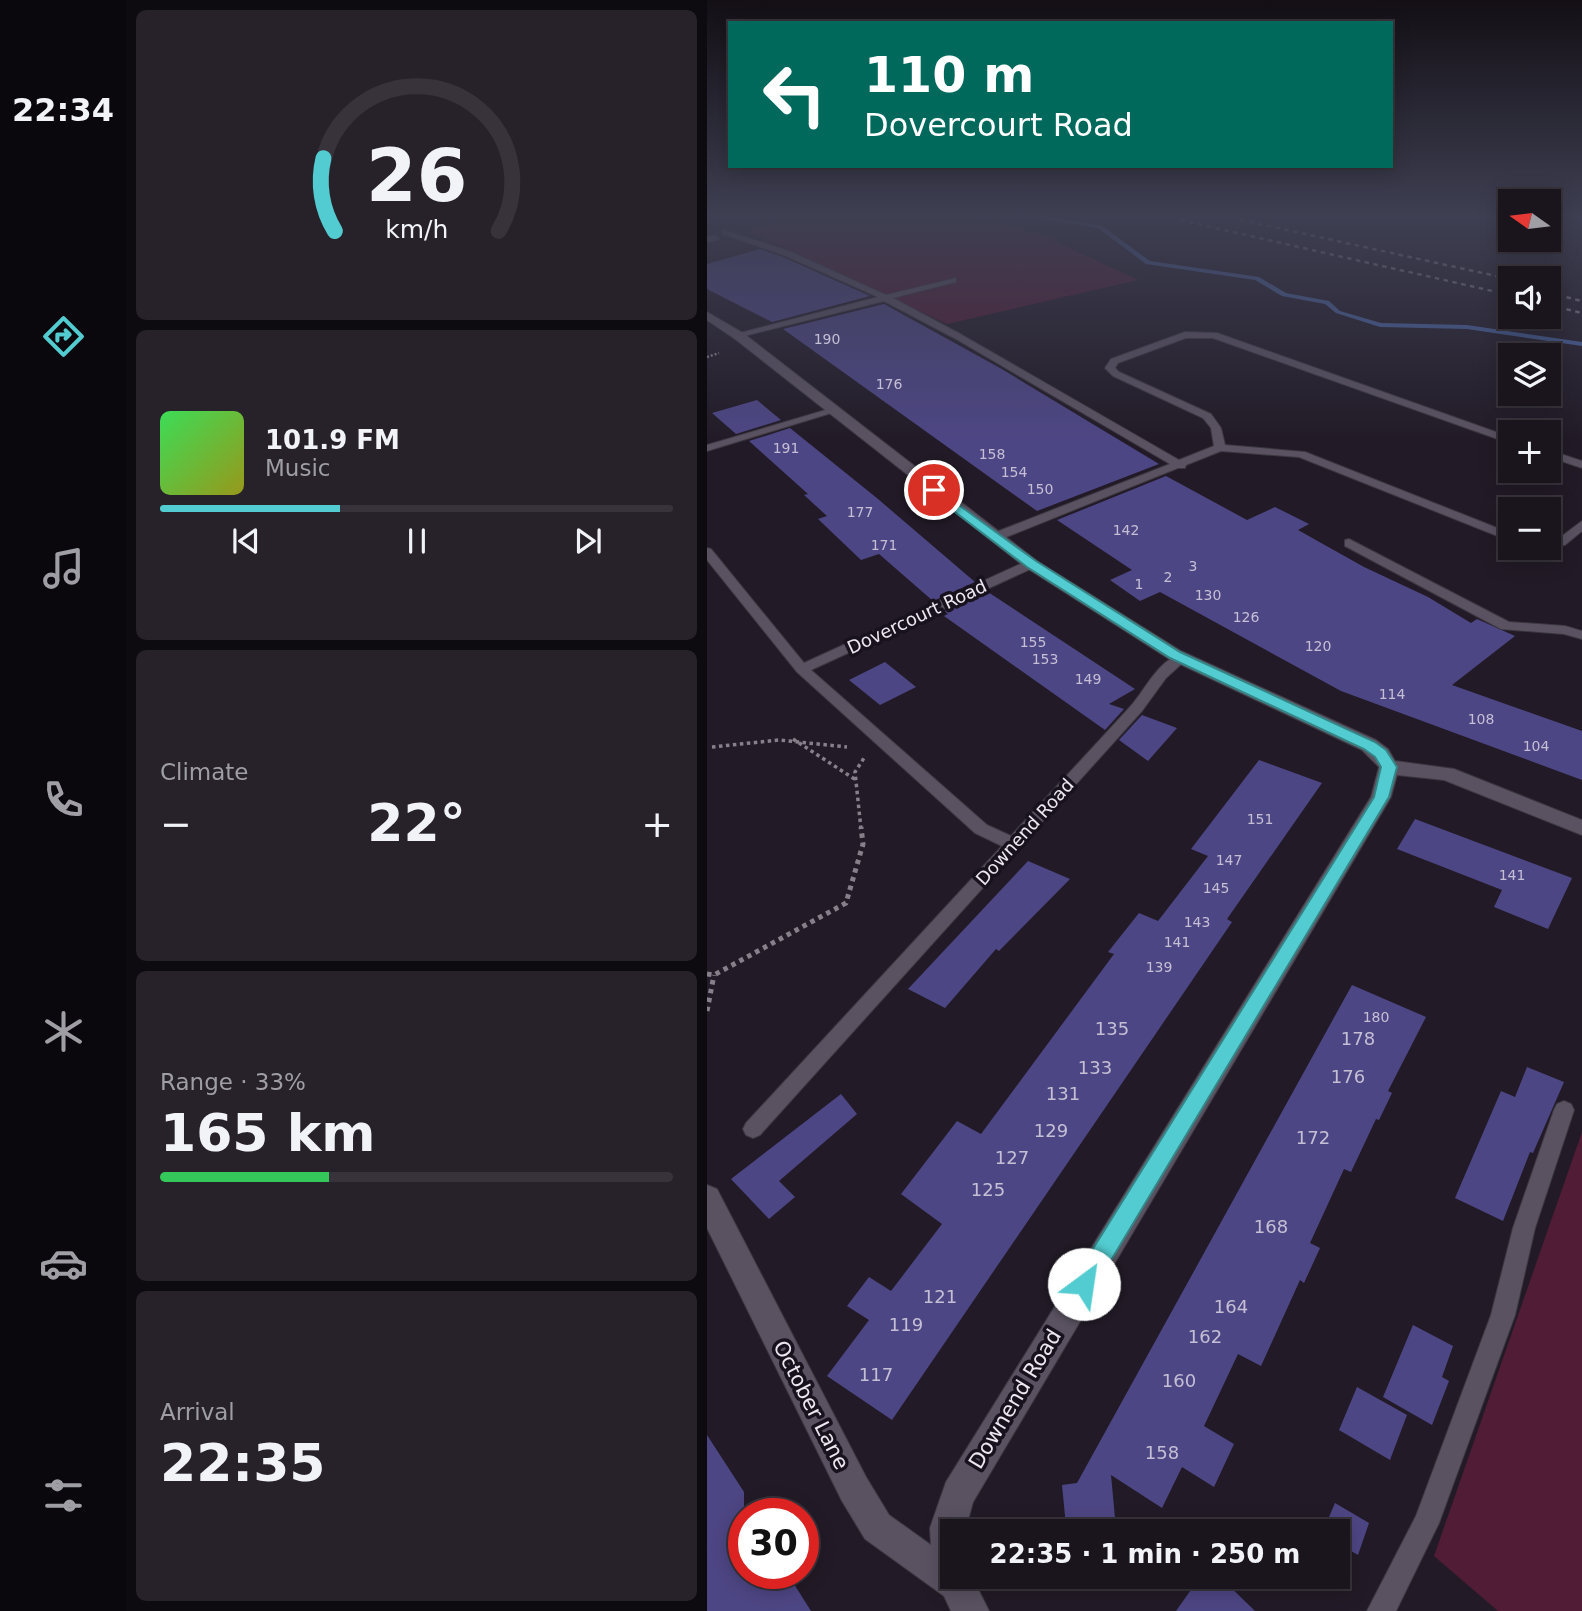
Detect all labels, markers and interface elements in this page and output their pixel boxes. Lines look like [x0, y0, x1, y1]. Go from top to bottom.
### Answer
text: 110 m [864, 47, 1034, 104]
icon: left [749, 49, 840, 140]
text: 22:34 [12, 91, 114, 129]
text: Dovercourt Road [864, 106, 1133, 144]
text: 26 [366, 133, 467, 218]
north arrow [1498, 189, 1561, 252]
map controls [1498, 189, 1561, 560]
text: km/h [385, 215, 448, 244]
button: sound [1498, 266, 1561, 329]
icon: directions [39, 312, 88, 361]
house number: 190 [814, 331, 840, 347]
button: layers [1498, 343, 1561, 406]
house number: 176 [876, 376, 902, 392]
button: + [1498, 420, 1561, 483]
text: 101.9 FM [265, 425, 400, 455]
house number: 191 [773, 440, 799, 456]
house number: 158 [979, 446, 1005, 462]
text: Music [265, 455, 330, 481]
pin [904, 460, 964, 520]
house number: 154 [1001, 464, 1027, 480]
icon: arrive [915, 471, 953, 509]
house number: 150 [1027, 481, 1053, 497]
button: − [1498, 497, 1561, 560]
house number: 177 [847, 504, 873, 520]
icon: previous [227, 522, 265, 560]
icon: pause [398, 522, 436, 560]
icon: next [569, 522, 607, 560]
house number: 142 [1113, 522, 1139, 538]
house number: 171 [871, 537, 897, 553]
icon: music [39, 544, 88, 593]
house number: 3 [1189, 558, 1197, 574]
house number: 2 [1164, 569, 1172, 585]
street label: Dovercourt Road [844, 575, 990, 658]
house number: 1 [1135, 576, 1143, 592]
house number: 130 [1195, 587, 1221, 603]
house number: 126 [1233, 609, 1259, 625]
house number: 155 [1020, 634, 1046, 650]
house number: 120 [1305, 638, 1331, 654]
house number: 153 [1032, 651, 1058, 667]
house number: 149 [1075, 671, 1101, 687]
house number: 114 [1379, 686, 1405, 702]
house number: 108 [1468, 711, 1494, 727]
house number: 104 [1523, 738, 1549, 754]
text: Climate [160, 759, 249, 785]
street label: Downend Road [971, 774, 1078, 889]
icon: phone [39, 775, 88, 824]
text: 22° [367, 793, 466, 853]
text: − [160, 802, 192, 846]
text: + [641, 802, 673, 846]
house number: 151 [1247, 811, 1273, 827]
house number: 147 [1216, 852, 1242, 868]
house number: 141 [1499, 867, 1525, 883]
house number: 145 [1203, 880, 1229, 896]
house number: 143 [1184, 914, 1210, 930]
house number: 141 [1164, 934, 1190, 950]
house number: 139 [1146, 959, 1172, 975]
icon: climate [39, 1007, 88, 1056]
house number: 180 [1363, 1009, 1389, 1025]
house number: 135 [1095, 1018, 1129, 1039]
house number: 178 [1341, 1028, 1375, 1049]
house number: 133 [1078, 1057, 1112, 1078]
house number: 176 [1331, 1066, 1365, 1087]
text: Range · 33% [160, 1069, 306, 1095]
house number: 131 [1046, 1083, 1080, 1104]
text: 165 km [160, 1103, 375, 1163]
house number: 129 [1034, 1120, 1068, 1141]
house number: 172 [1296, 1127, 1330, 1148]
house number: 127 [995, 1147, 1029, 1168]
house number: 125 [971, 1179, 1005, 1200]
house number: 168 [1254, 1216, 1288, 1237]
icon: car [39, 1239, 88, 1288]
position arrow [1047, 1247, 1121, 1321]
house number: 121 [923, 1286, 957, 1307]
house number: 164 [1214, 1296, 1248, 1317]
house number: 119 [889, 1314, 923, 1335]
street label: Downend Road [964, 1325, 1066, 1473]
house number: 162 [1188, 1326, 1222, 1347]
street label: October Lane [768, 1337, 854, 1473]
house number: 117 [859, 1364, 893, 1385]
house number: 160 [1162, 1370, 1196, 1391]
text: Arrival [160, 1399, 235, 1425]
text: 22:35 [160, 1433, 326, 1493]
house number: 158 [1145, 1442, 1179, 1463]
icon: filters [39, 1471, 88, 1520]
speed limit sign: 30 [728, 1498, 819, 1589]
text: 22:35 · 1 min · 250 m [990, 1539, 1300, 1569]

